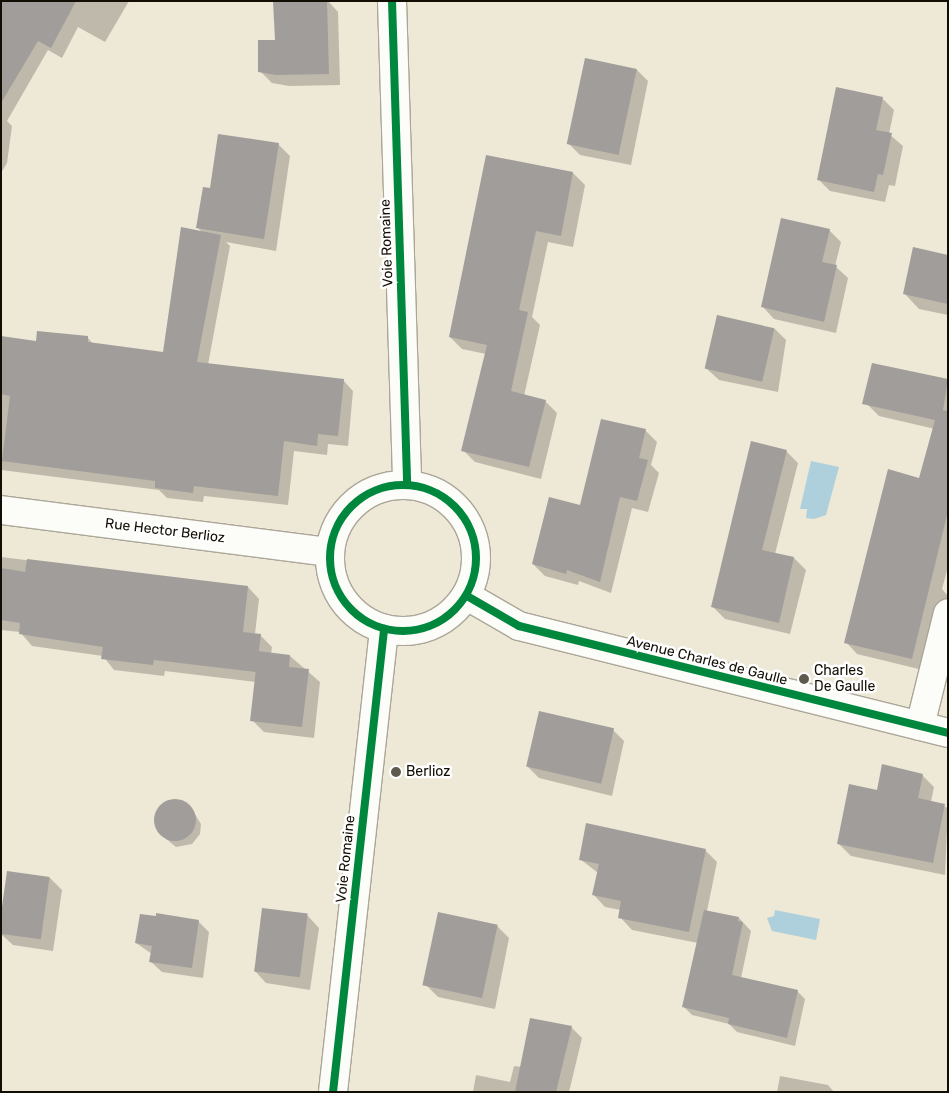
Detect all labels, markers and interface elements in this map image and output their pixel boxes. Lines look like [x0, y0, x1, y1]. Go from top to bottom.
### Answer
street label: Voie Romaine [377, 199, 397, 287]
street label: Rue Hector Berlioz [104, 515, 226, 547]
street label: Avenue Charles de Gaulle [625, 633, 789, 689]
place label: Charles De Gaulle [814, 663, 875, 696]
marker: Charles De Gaulle [798, 673, 810, 685]
place label: Berlioz [406, 764, 450, 780]
marker: Berlioz [390, 766, 402, 778]
street label: Voie Romaine [333, 814, 359, 904]

